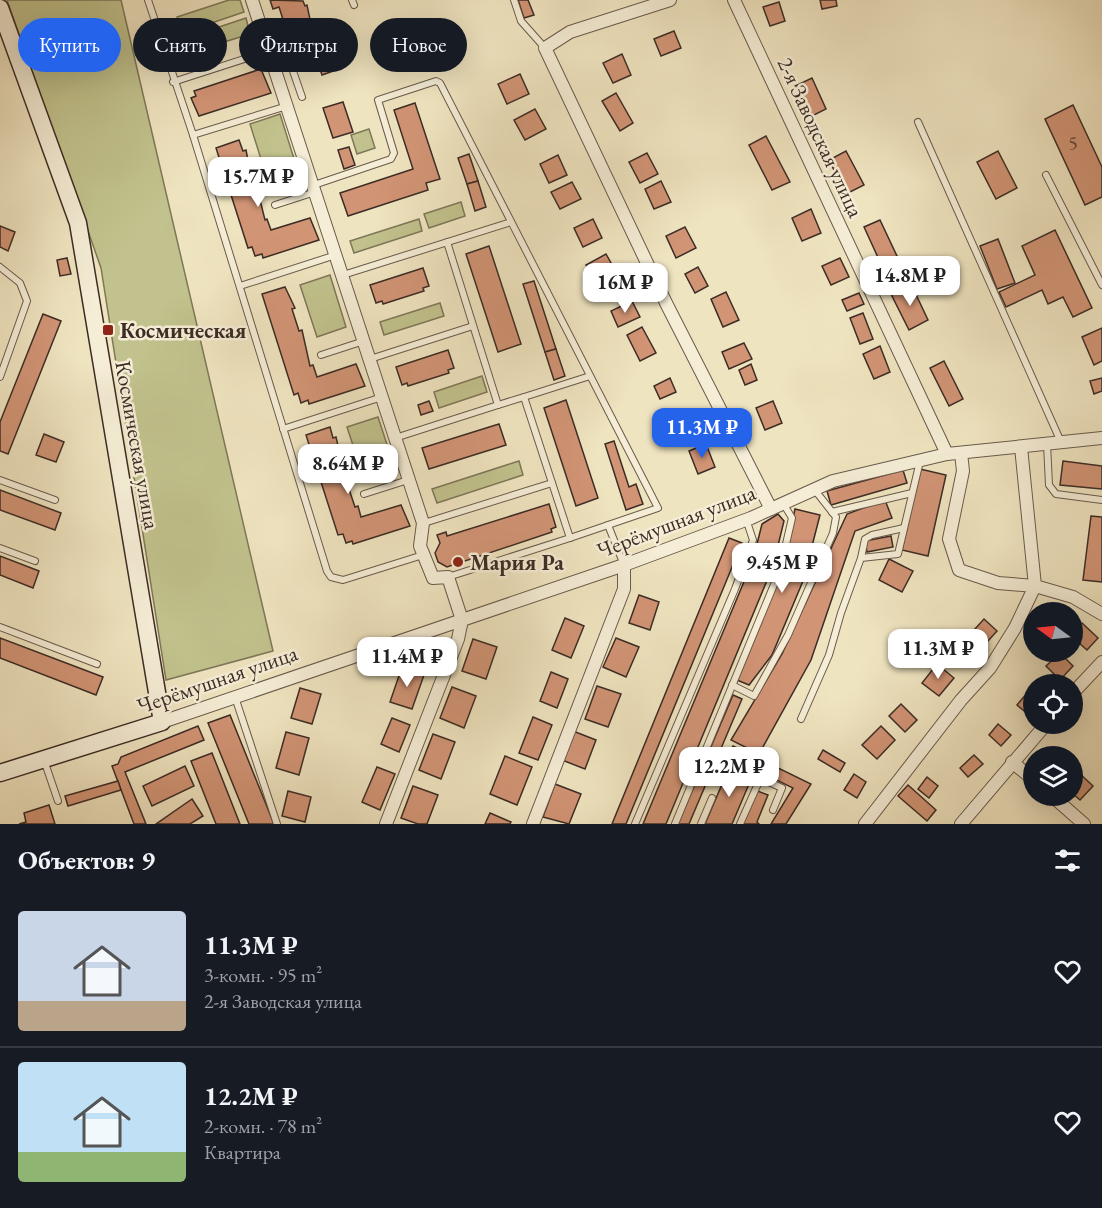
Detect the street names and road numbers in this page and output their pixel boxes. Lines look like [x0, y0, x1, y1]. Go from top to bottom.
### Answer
street label: 2-я Заводская улица [771, 52, 870, 222]
street label: Космическая улица [108, 358, 167, 532]
street label: Черёмушная улица [593, 478, 760, 565]
street label: Черёмушная улица [133, 638, 301, 721]

